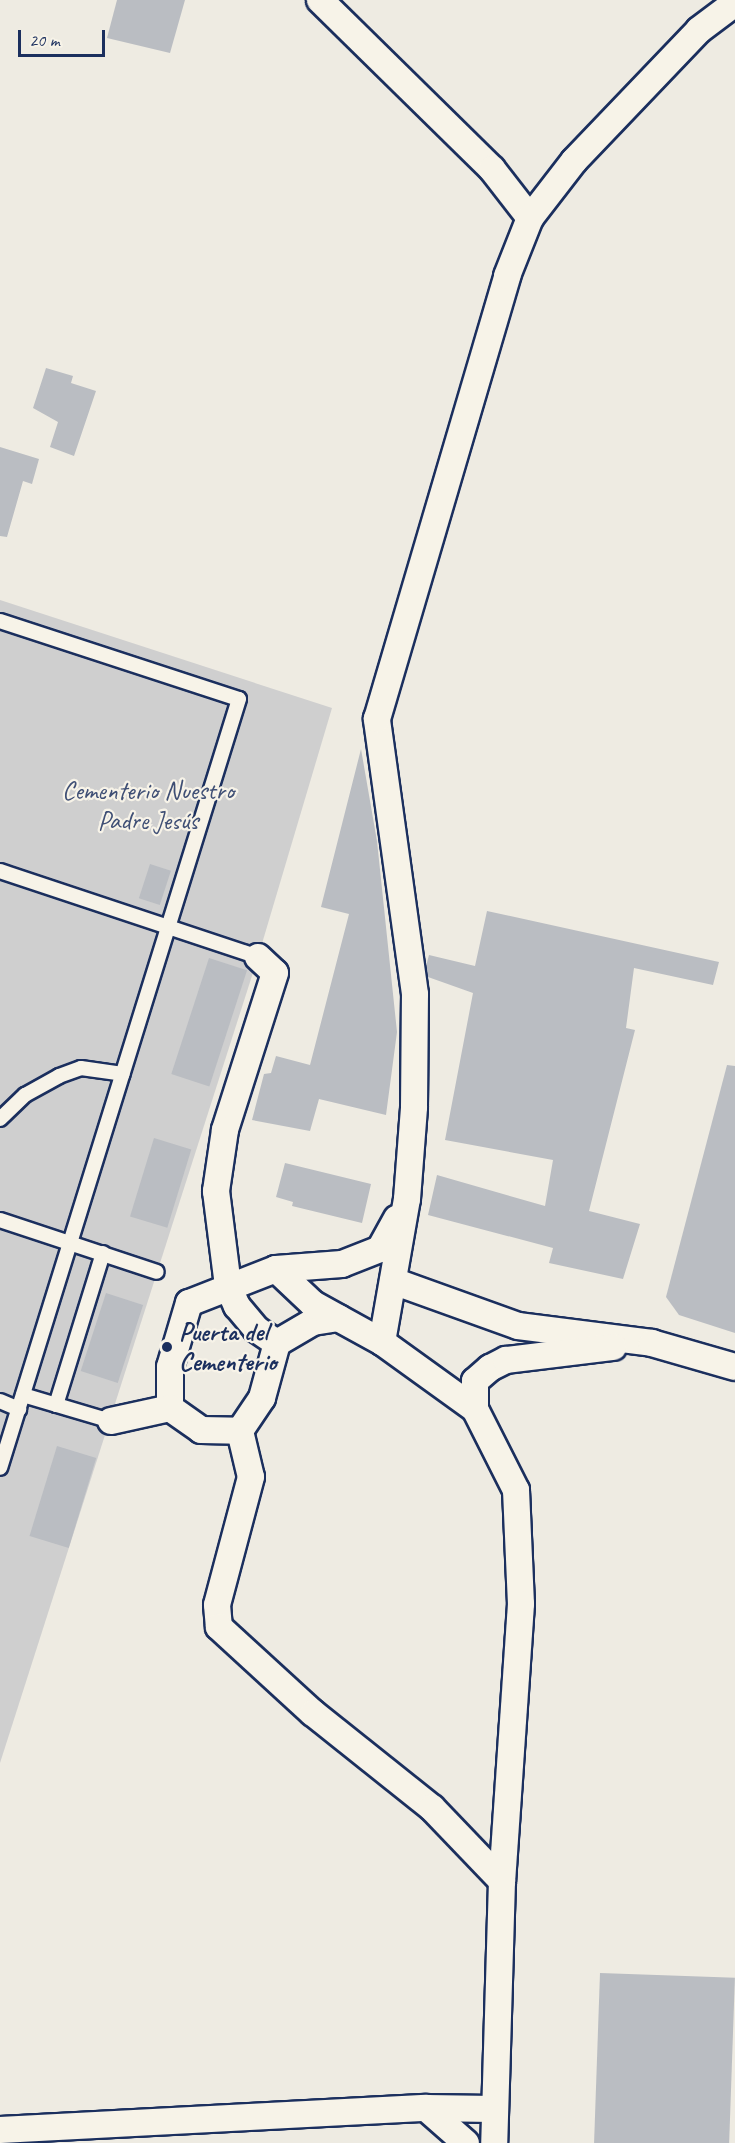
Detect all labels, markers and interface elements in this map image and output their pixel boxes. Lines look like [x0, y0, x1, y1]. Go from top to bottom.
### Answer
scale bar [21, 18, 108, 56]
text: 20 m [29, 29, 60, 51]
park label: Cementerio Nuestro Padre Jesús [62, 775, 234, 837]
place label: Puerta del Cementerio [179, 1316, 277, 1378]
marker: Puerta del Cementerio [160, 1340, 174, 1354]

